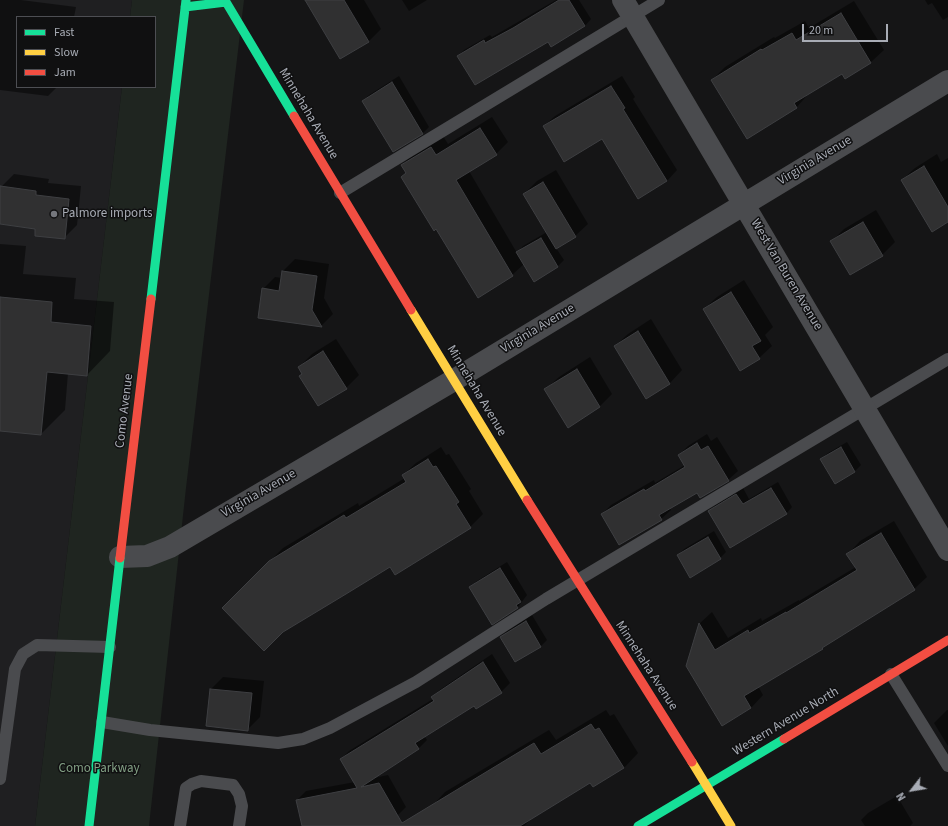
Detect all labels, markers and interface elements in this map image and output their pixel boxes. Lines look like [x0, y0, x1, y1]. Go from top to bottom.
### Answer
legend [16, 16, 156, 88]
scale bar [804, 16, 890, 42]
text: 20 m [809, 22, 833, 39]
text: Fast [54, 24, 74, 41]
text: Slow [54, 44, 79, 61]
text: Jam [54, 64, 76, 81]
street label: Minnehaha Avenue [275, 66, 341, 162]
street label: Virginia Avenue [775, 133, 855, 189]
place label: Palmore imports [62, 206, 152, 222]
marker: Palmore imports [49, 209, 59, 219]
street label: West Van Buren Avenue [747, 217, 825, 333]
street label: Virginia Avenue [498, 301, 578, 357]
street label: Minnehaha Avenue [443, 343, 509, 439]
street label: Como Avenue [113, 373, 137, 449]
street label: Virginia Avenue [219, 466, 299, 522]
street label: Minnehaha Avenue [611, 618, 681, 714]
street label: Western Avenue North [730, 684, 842, 760]
park label: Como Parkway [58, 761, 140, 777]
north arrow [892, 770, 932, 810]
text: N [893, 789, 910, 803]

